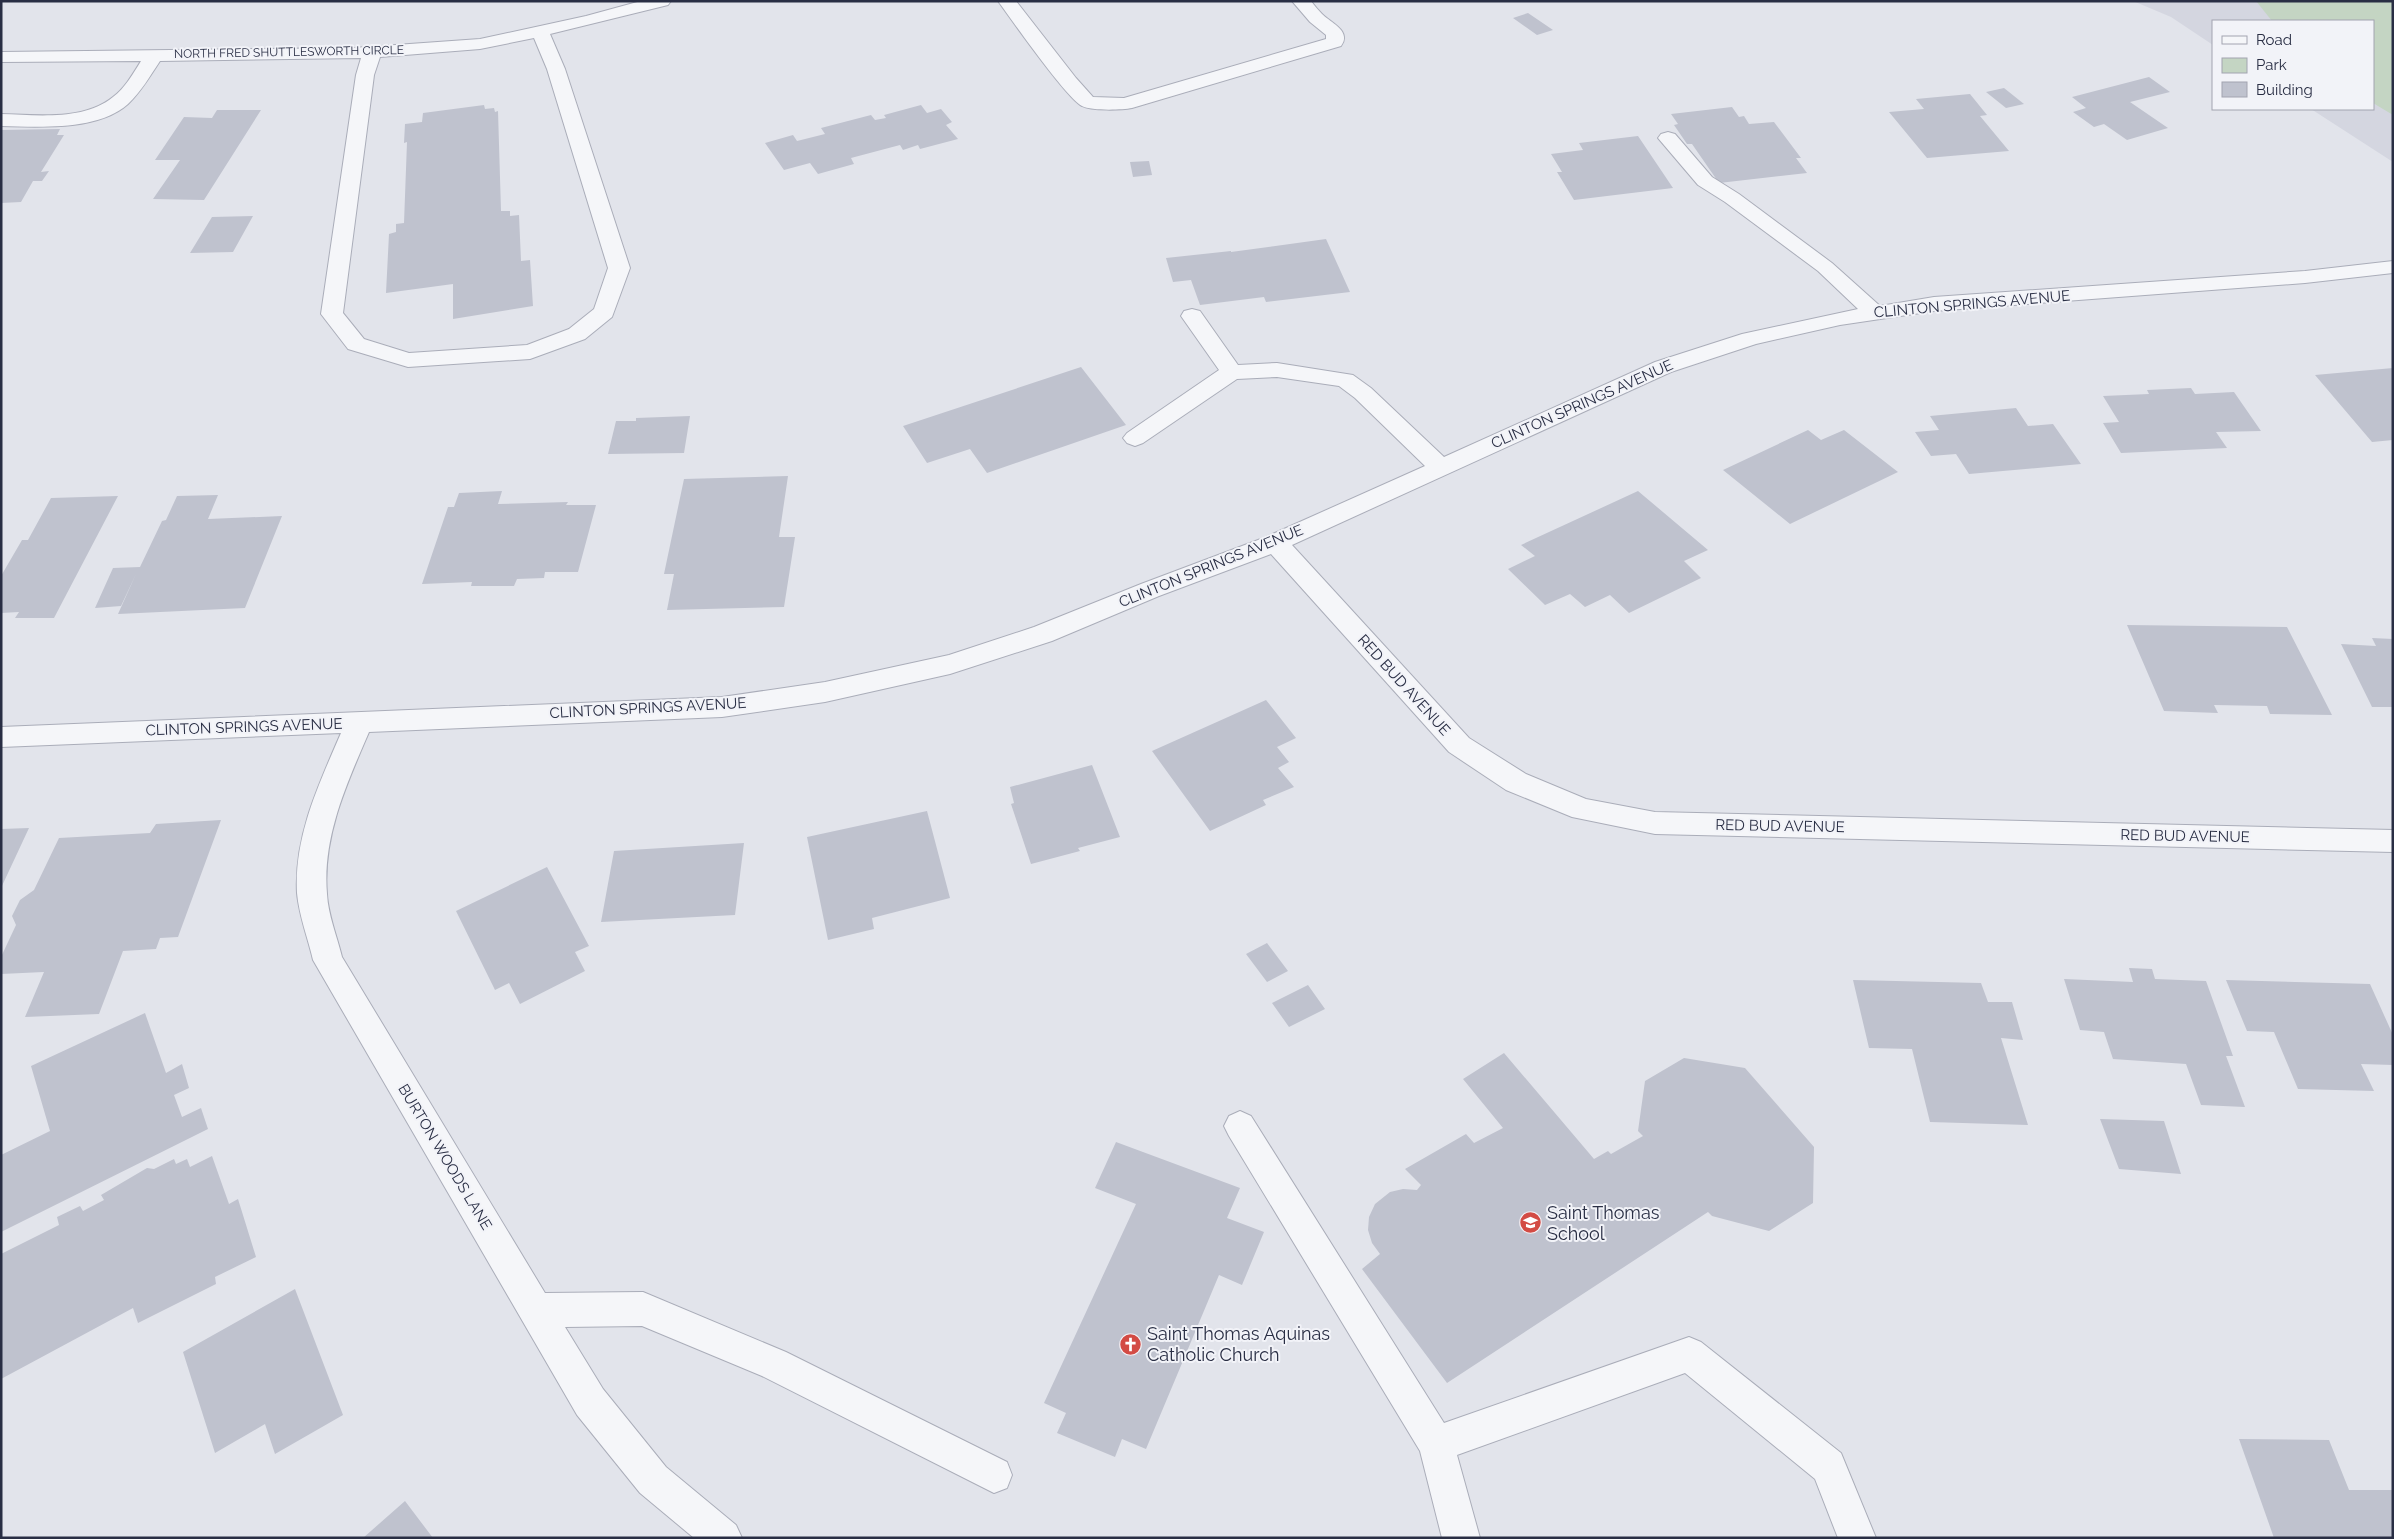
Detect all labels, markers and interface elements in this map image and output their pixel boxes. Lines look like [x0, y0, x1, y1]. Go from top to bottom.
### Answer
legend [2212, 20, 2374, 110]
text: Road [2256, 31, 2292, 49]
street label: NORTH FRED SHUTTLESWORTH CIRCLE [174, 43, 404, 61]
text: Park [2256, 56, 2287, 74]
text: Building [2256, 81, 2313, 99]
street label: CLINTON SPRINGS AVENUE [1873, 286, 2071, 322]
street label: CLINTON SPRINGS AVENUE [1488, 356, 1676, 452]
street label: CLINTON SPRINGS AVENUE [1116, 521, 1306, 611]
street label: RED BUD AVENUE [1354, 631, 1454, 739]
street label: CLINTON SPRINGS AVENUE [549, 694, 747, 722]
street label: CLINTON SPRINGS AVENUE [145, 715, 343, 739]
street label: RED BUD AVENUE [1715, 816, 1845, 836]
street label: RED BUD AVENUE [2120, 826, 2250, 846]
street label: BURTON WOODS LANE [394, 1081, 496, 1233]
place label: Saint Thomas School [1547, 1202, 1660, 1244]
school or university icon: Saint Thomas School [1519, 1211, 1543, 1235]
place label: Saint Thomas Aquinas Catholic Church [1147, 1323, 1330, 1365]
church icon: Saint Thomas Aquinas Catholic Church [1119, 1332, 1143, 1356]

